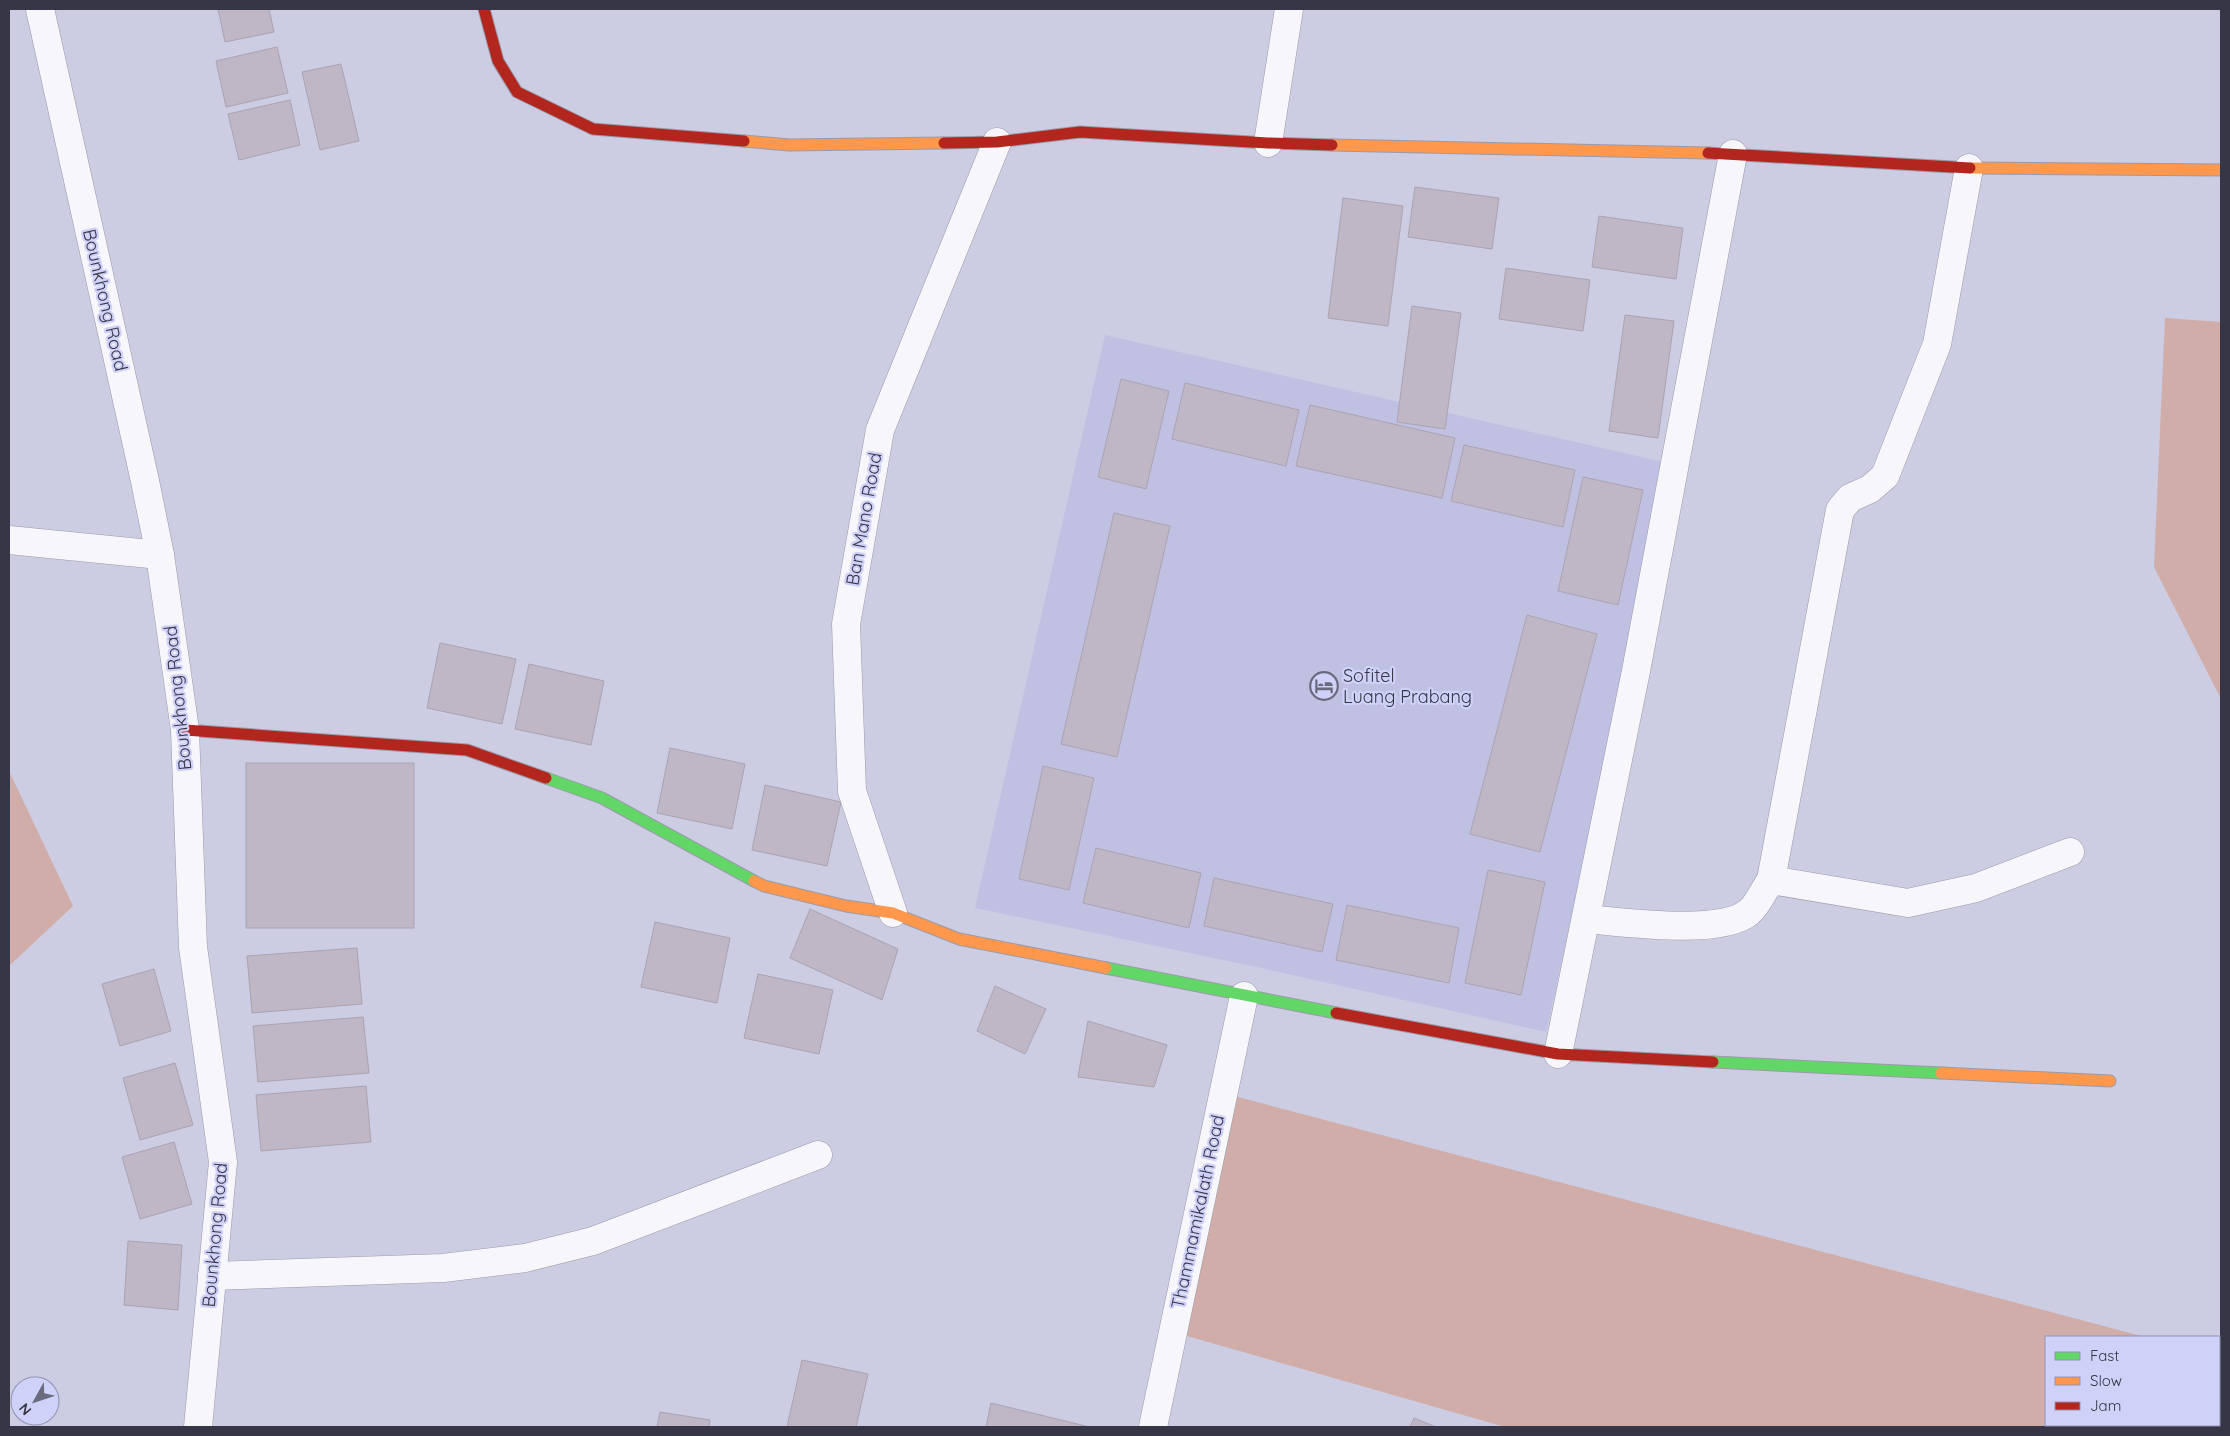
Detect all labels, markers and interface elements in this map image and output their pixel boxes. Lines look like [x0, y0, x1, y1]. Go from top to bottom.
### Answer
street label: Bounkhong Road [78, 227, 133, 373]
street label: Ban Mano Road [840, 451, 887, 587]
street label: Bounkhong Road [158, 625, 197, 771]
place label: Sofitel Luang Prabang [1343, 664, 1472, 708]
hotel icon: Sofitel Luang Prabang [1309, 671, 1339, 701]
street label: Thammamikalath Road [1166, 1113, 1229, 1311]
street label: Bounkhong Road [197, 1162, 232, 1308]
legend [2045, 1336, 2220, 1426]
text: Fast [2090, 1346, 2119, 1365]
text: Slow [2090, 1371, 2122, 1390]
north arrow [10, 1376, 60, 1426]
text: Jam [2090, 1396, 2121, 1415]
text: N [15, 1400, 35, 1419]

